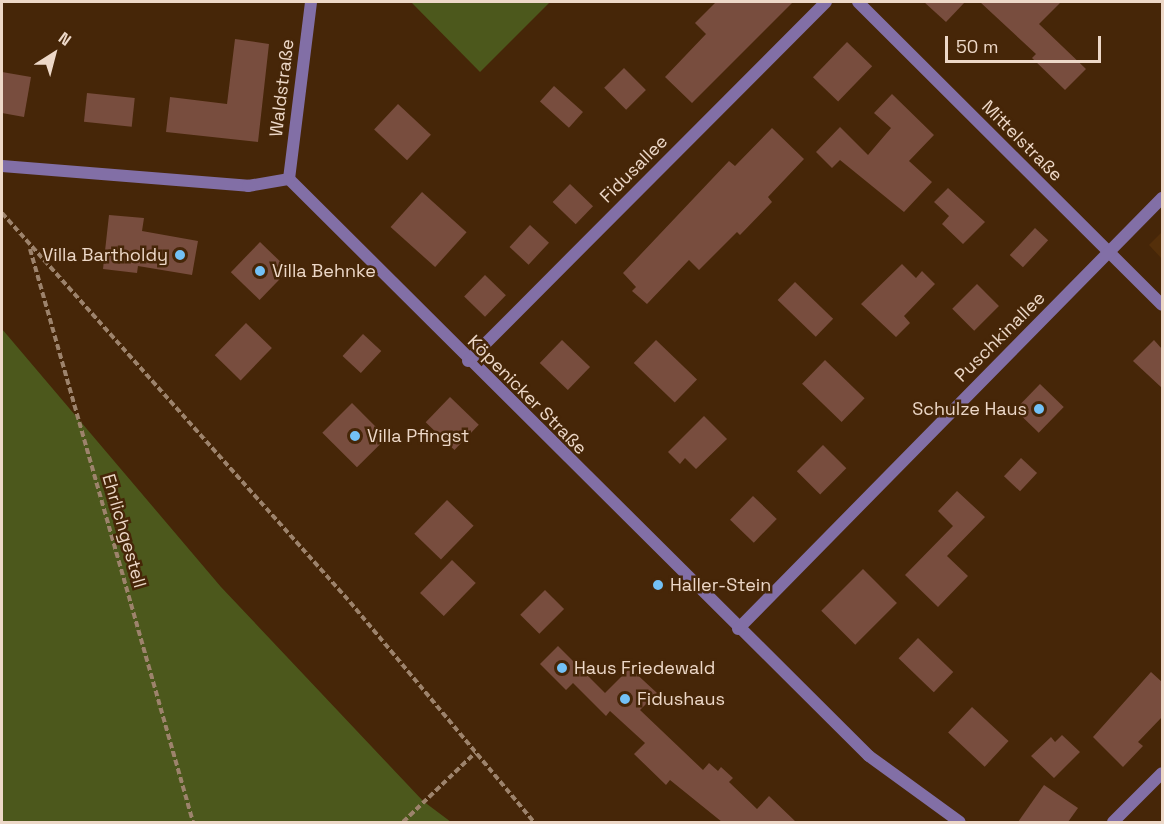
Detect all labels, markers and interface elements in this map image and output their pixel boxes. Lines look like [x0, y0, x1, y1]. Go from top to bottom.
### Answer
north arrow [24, 24, 84, 84]
scale bar [948, 24, 1104, 62]
text: N [54, 27, 75, 51]
text: 50 m [956, 35, 998, 58]
street label: Waldstraße [265, 38, 299, 138]
street label: Mittelstraße [977, 96, 1067, 186]
street label: Fidusallee [596, 131, 672, 207]
place label: Villa Bartholdy [42, 244, 168, 266]
marker: Villa Bartholdy [173, 248, 187, 262]
place label: Villa Behnke [272, 260, 376, 282]
marker: Villa Behnke [253, 264, 267, 278]
street label: Puschkinallee [950, 287, 1050, 387]
street label: Köpenicker Straße [463, 331, 591, 459]
place label: Schulze Haus [912, 398, 1027, 420]
marker: Schulze Haus [1032, 402, 1046, 416]
place label: Villa Pfingst [367, 425, 469, 447]
marker: Villa Pfingst [348, 429, 362, 443]
street label: Ehrlichgestell [97, 472, 151, 590]
place label: Haller-Stein [670, 574, 771, 596]
marker: Haller-Stein [651, 578, 665, 592]
place label: Haus Friedewald [574, 657, 715, 679]
marker: Haus Friedewald [555, 661, 569, 675]
place label: Fidushaus [637, 688, 725, 710]
marker: Fidushaus [618, 692, 632, 706]

